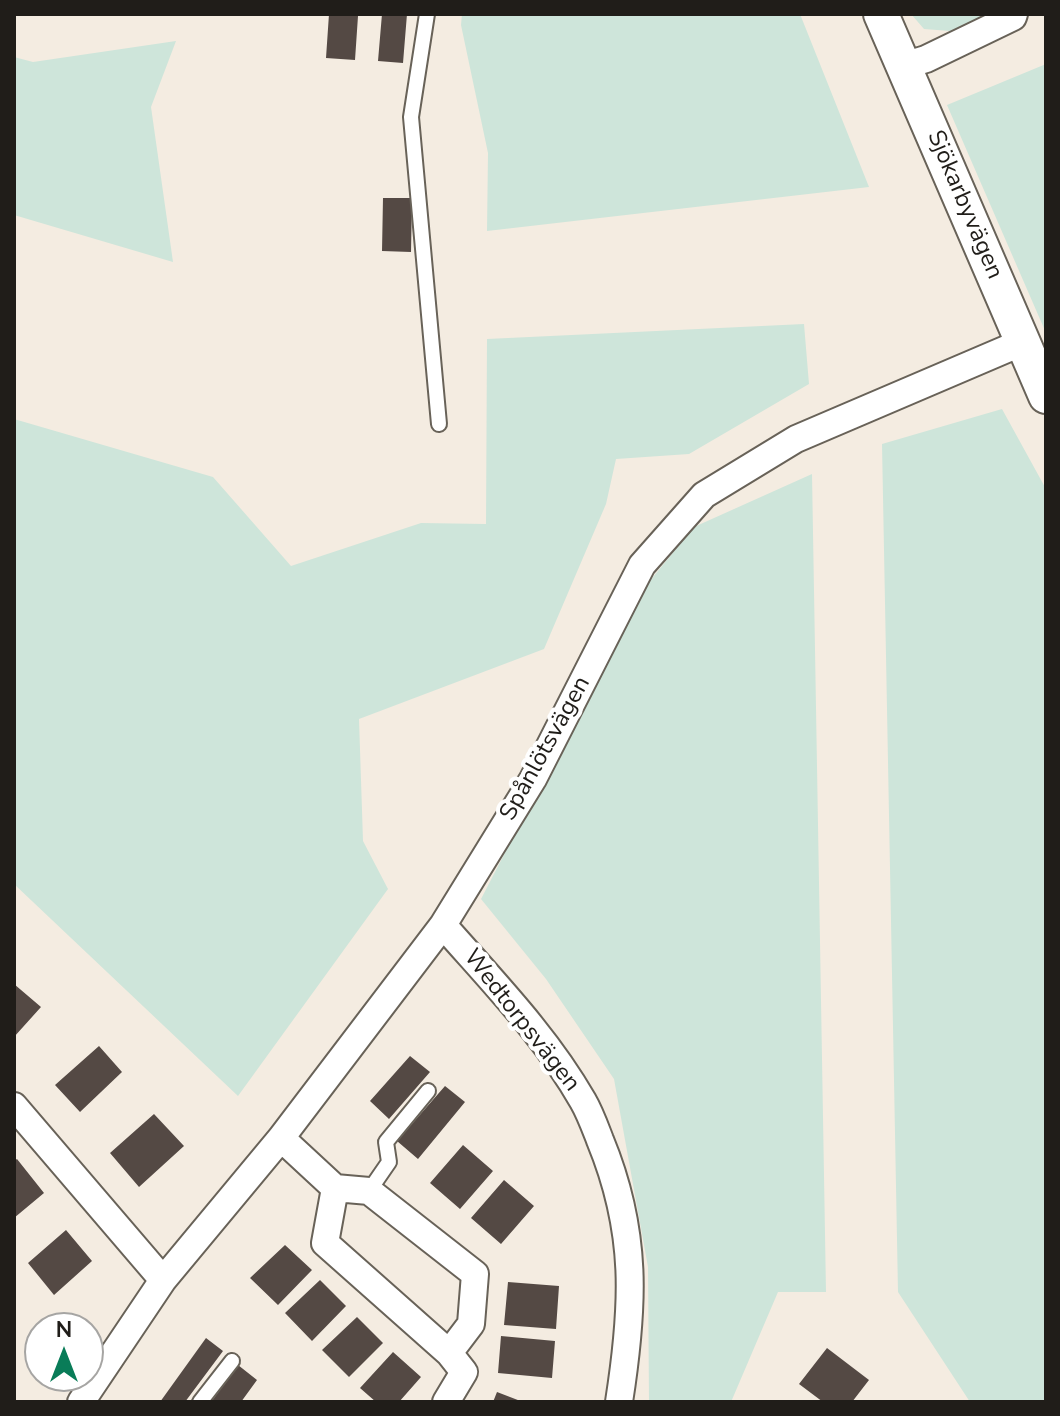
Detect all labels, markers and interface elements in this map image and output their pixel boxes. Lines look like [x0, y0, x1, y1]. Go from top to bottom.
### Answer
street label: Sjökarbyvägen [920, 126, 1008, 284]
street label: Spånlötsvägen [495, 672, 597, 826]
street label: Wedtorpsvägen [457, 944, 585, 1098]
north arrow [24, 1312, 104, 1392]
text: N [56, 1315, 72, 1345]

